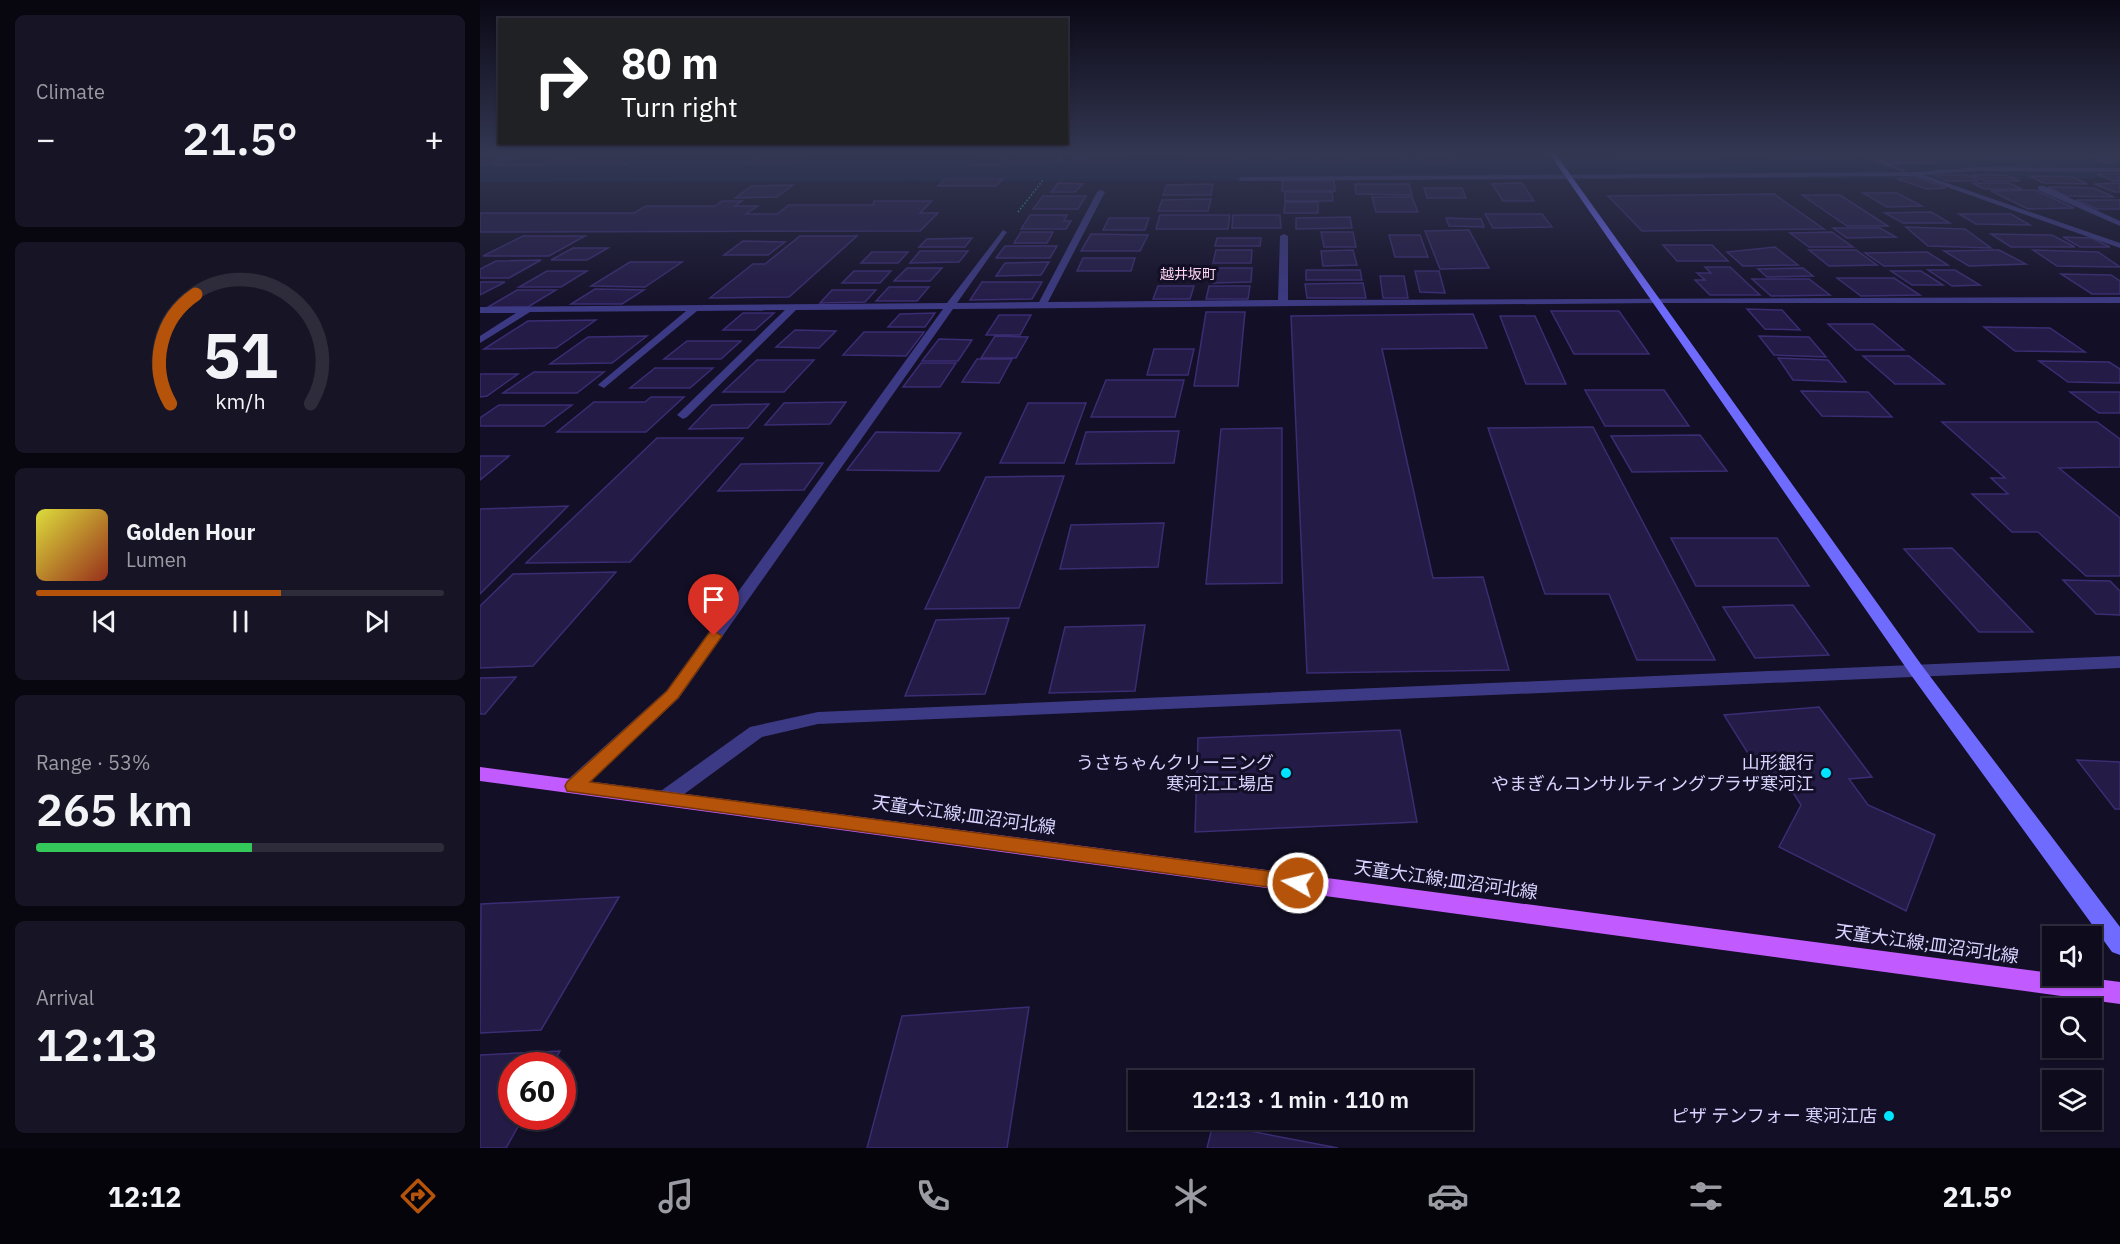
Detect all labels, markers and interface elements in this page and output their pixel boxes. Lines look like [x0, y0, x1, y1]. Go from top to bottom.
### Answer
text: 80 m [621, 36, 719, 91]
icon: right [522, 42, 600, 120]
text: Climate [36, 78, 105, 105]
text: Turn right [621, 89, 738, 124]
text: 21.5° [182, 109, 298, 167]
text: − [36, 117, 56, 160]
text: + [424, 117, 444, 160]
district label: 越井坂町 [1160, 265, 1216, 283]
text: 51 [203, 315, 277, 396]
text: km/h [215, 388, 265, 416]
text: Golden Hour [126, 517, 255, 546]
text: Lumen [126, 546, 187, 573]
pin [688, 574, 739, 636]
icon: arrive [697, 583, 730, 616]
icon: previous [88, 605, 121, 638]
icon: pause [224, 605, 257, 638]
icon: next [360, 605, 393, 638]
text: Range · 53% [36, 749, 151, 776]
place label: うさちゃんクリーニング 寒河江工場店 [1076, 751, 1274, 795]
place label: 山形銀行 やまぎんコンサルティングプラザ寒河江 [1491, 751, 1814, 795]
marker: うさちゃんクリーニング 寒河江工場店 [1279, 766, 1293, 780]
marker: 山形銀行 やまぎんコンサルティングプラザ寒河江 [1819, 766, 1833, 780]
text: 265 km [36, 780, 193, 838]
street label: 天童大江線;皿沼河北線 [871, 790, 1057, 839]
position arrow [1266, 851, 1330, 915]
street label: 天童大江線;皿沼河北線 [1353, 855, 1539, 904]
street label: 天童大江線;皿沼河北線 [1834, 919, 2020, 968]
map controls [2042, 926, 2102, 1130]
button: sound [2042, 926, 2102, 986]
text: Arrival [36, 984, 94, 1011]
button: search [2042, 998, 2102, 1058]
text: 12:13 [36, 1015, 158, 1073]
speed limit sign: 60 [498, 1052, 576, 1130]
button: layers [2042, 1070, 2102, 1130]
text: 12:13 · 1 min · 110 m [1192, 1085, 1409, 1114]
place label: ピザ テンフォー 寒河江店 [1671, 1104, 1877, 1127]
marker: ピザ テンフォー 寒河江店 [1882, 1109, 1896, 1123]
icon: directions [397, 1175, 439, 1217]
icon: music [655, 1175, 697, 1217]
icon: phone [912, 1175, 954, 1217]
icon: climate [1170, 1175, 1212, 1217]
icon: car [1427, 1175, 1469, 1217]
icon: filters [1685, 1175, 1727, 1217]
text: 12:12 [108, 1179, 182, 1214]
text: 21.5° [1942, 1179, 2012, 1214]

